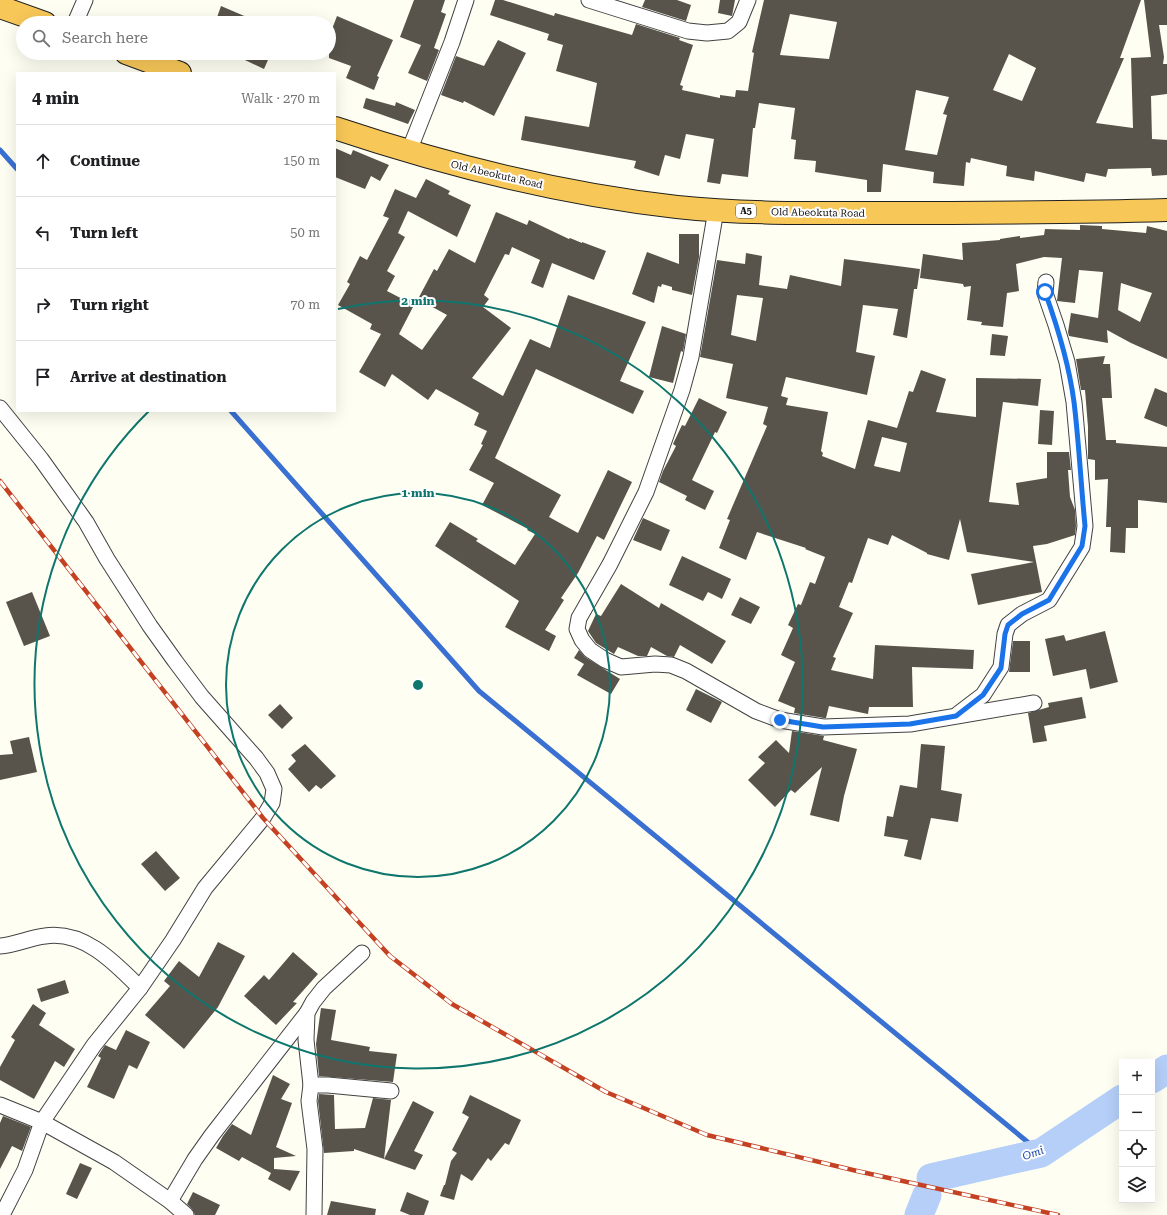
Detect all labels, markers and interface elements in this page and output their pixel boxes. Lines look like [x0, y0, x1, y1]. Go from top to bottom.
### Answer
search box [16, 16, 336, 60]
icon: search [30, 27, 52, 49]
text: Search here [62, 29, 148, 47]
text: 4 min [32, 88, 79, 108]
text: Walk · 270 m [241, 91, 320, 106]
icon: ahead [32, 150, 54, 172]
text: Continue [70, 152, 140, 170]
text: 150 m [283, 153, 320, 168]
street label: Old Abeokuta Road [450, 159, 544, 191]
road number: A5 [736, 204, 756, 218]
street label: Old Abeokuta Road [771, 206, 866, 219]
icon: left [32, 222, 54, 244]
text: Turn left [70, 224, 138, 242]
text: 50 m [290, 225, 320, 240]
route start [1036, 283, 1054, 301]
icon: right [32, 294, 54, 316]
text: 2 min [401, 294, 435, 308]
text: Turn right [70, 296, 149, 314]
text: 70 m [290, 297, 320, 312]
icon: arrive [32, 366, 54, 388]
text: Arrive at destination [70, 368, 226, 386]
text: 1 min [401, 486, 435, 500]
centre of rings [411, 678, 425, 692]
route end [771, 711, 789, 729]
map controls [1119, 1059, 1155, 1203]
button: + [1119, 1059, 1155, 1095]
button: − [1119, 1095, 1155, 1131]
button: locate [1119, 1131, 1155, 1167]
water label: Omi [1021, 1144, 1046, 1163]
button: layers [1119, 1167, 1155, 1203]

